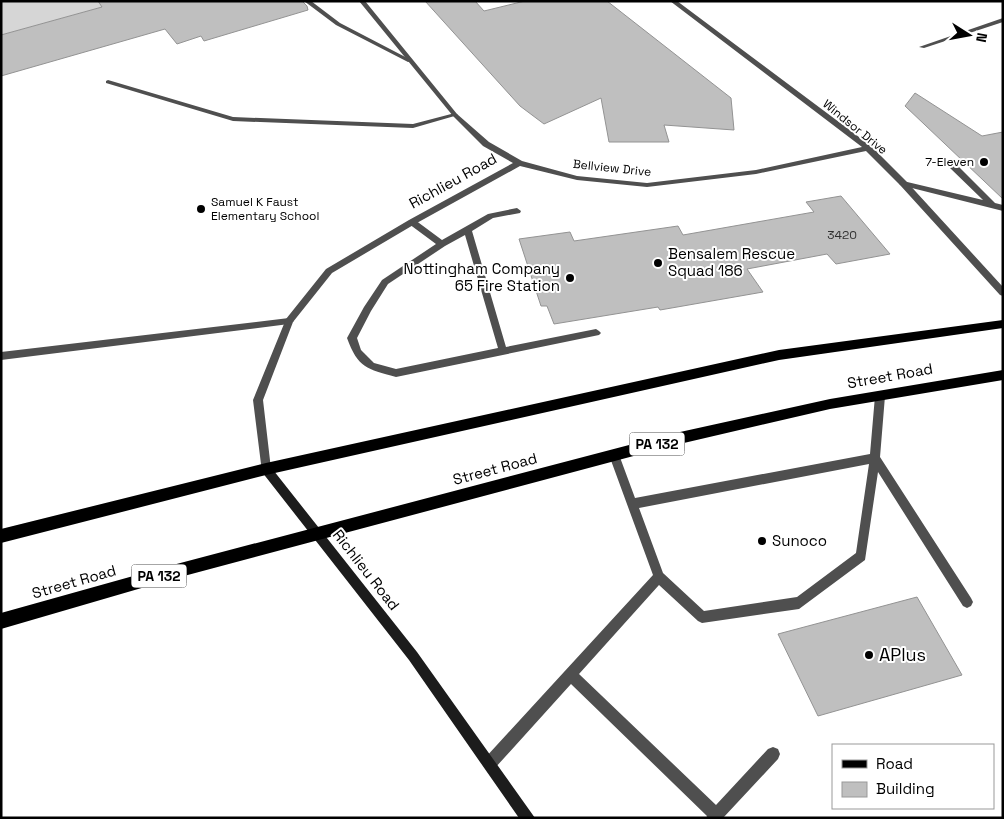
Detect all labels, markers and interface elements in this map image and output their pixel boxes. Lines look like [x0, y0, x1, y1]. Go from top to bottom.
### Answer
north arrow [944, 10, 994, 60]
text: N [972, 31, 991, 44]
street label: Windsor Drive [819, 96, 891, 158]
street label: Richlieu Road [406, 149, 500, 212]
place label: 7-Eleven [925, 154, 974, 170]
street label: Bellview Drive [572, 156, 652, 180]
marker: 7-Eleven [978, 156, 990, 168]
place label: Samuel K Faust Elementary School [211, 194, 319, 224]
marker: Samuel K Faust Elementary School [195, 203, 207, 215]
house number: 3420 [827, 227, 857, 243]
place label: Bensalem Rescue Squad 186 [668, 244, 795, 280]
marker: Bensalem Rescue Squad 186 [652, 257, 664, 269]
place label: Nottingham Company 65 Fire Station [404, 259, 560, 295]
marker: Nottingham Company 65 Fire Station [564, 272, 576, 284]
street label: Street Road [846, 359, 934, 392]
road number: PA 132 [630, 432, 684, 456]
street label: Street Road [451, 448, 539, 489]
street label: Richlieu Road [329, 525, 404, 614]
place label: Sunoco [772, 531, 827, 550]
marker: Sunoco [756, 535, 768, 547]
street label: Street Road [30, 560, 118, 603]
road number: PA 132 [132, 564, 186, 588]
place label: APlus [879, 643, 926, 666]
marker: APlus [863, 649, 875, 661]
legend [832, 744, 994, 809]
text: Road [876, 754, 913, 773]
text: Building [876, 779, 935, 798]

